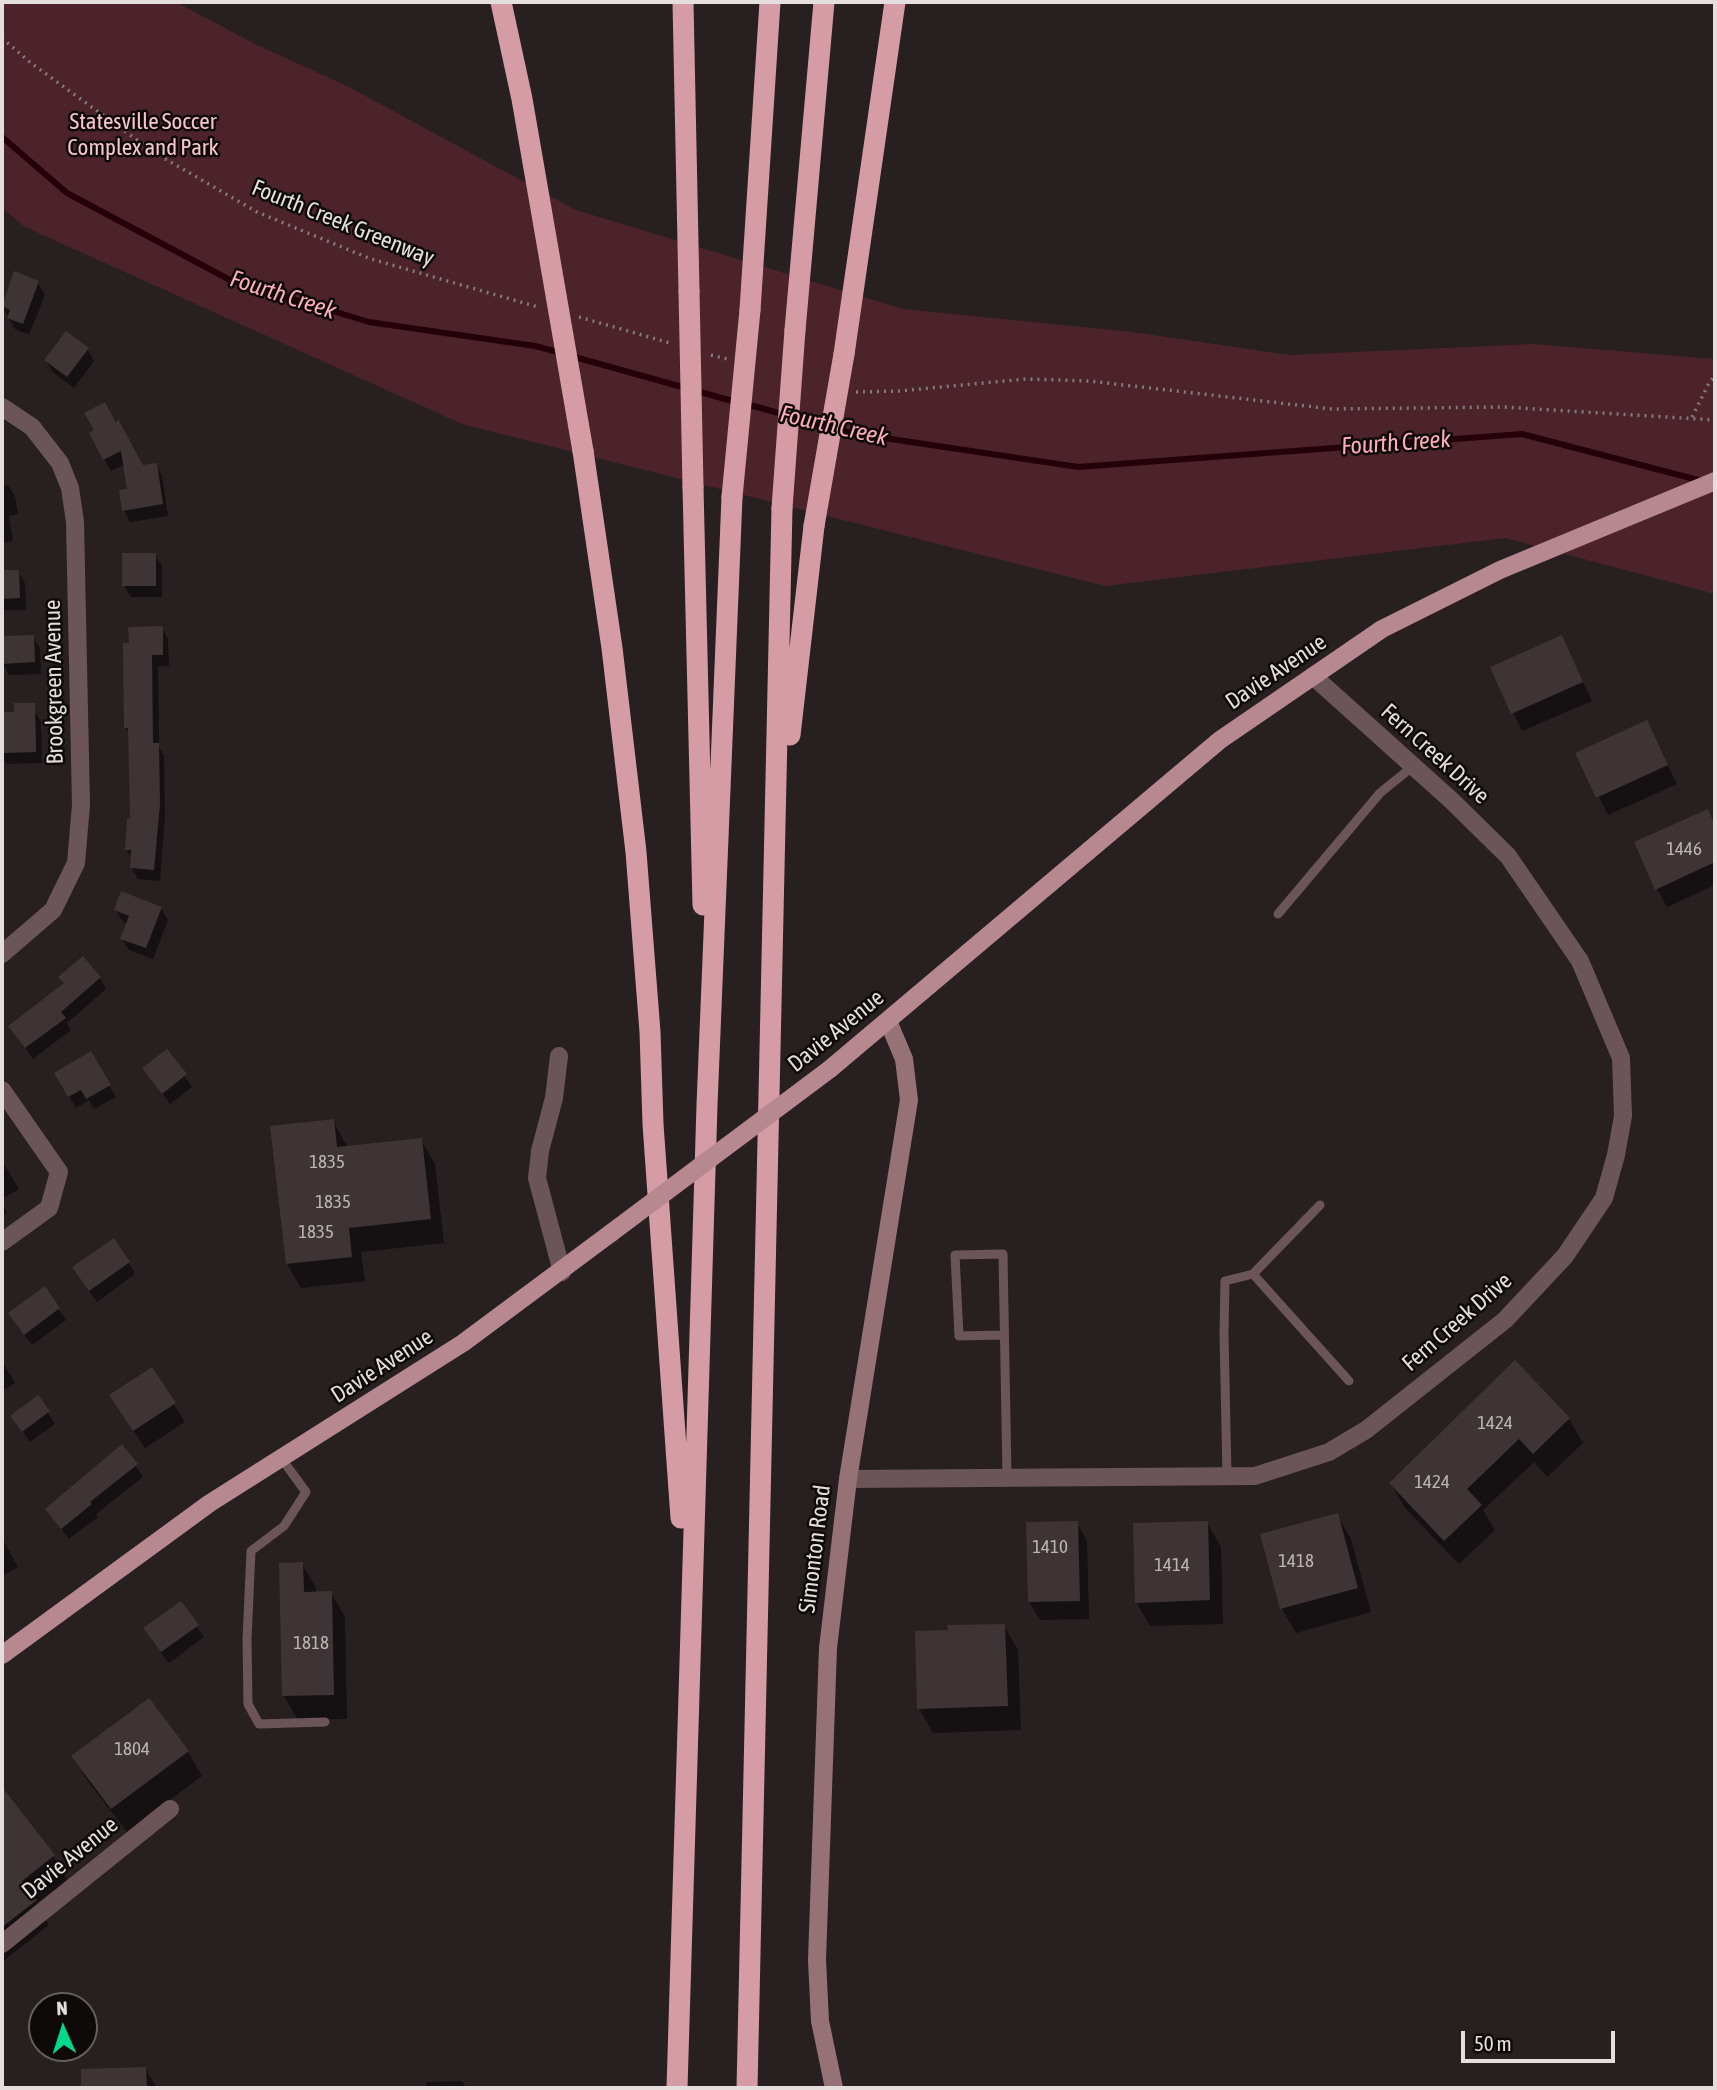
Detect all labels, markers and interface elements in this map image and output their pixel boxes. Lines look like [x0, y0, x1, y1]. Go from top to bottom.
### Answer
park label: Statesville Soccer Complex and Park [67, 108, 219, 162]
street label: Fourth Creek Greenway [248, 174, 438, 272]
water label: Fourth Creek [226, 264, 340, 326]
water label: Fourth Creek [777, 400, 891, 452]
water label: Fourth Creek [1340, 425, 1452, 461]
street label: Brookgreen Avenue [39, 599, 69, 765]
street label: Davie Avenue [1220, 628, 1332, 716]
street label: Fern Creek Drive [1375, 698, 1495, 810]
house number: 1446 [1666, 838, 1702, 860]
street label: Davie Avenue [782, 984, 890, 1078]
house number: 1835 [309, 1151, 345, 1173]
house number: 1835 [315, 1191, 351, 1213]
house number: 1835 [298, 1221, 334, 1243]
street label: Fern Creek Drive [1397, 1267, 1517, 1377]
street label: Davie Avenue [326, 1323, 438, 1409]
house number: 1424 [1477, 1412, 1513, 1434]
house number: 1424 [1414, 1471, 1450, 1493]
street label: Simonton Road [793, 1483, 837, 1615]
house number: 1410 [1032, 1536, 1068, 1558]
house number: 1418 [1278, 1550, 1314, 1572]
house number: 1414 [1154, 1554, 1190, 1576]
house number: 1818 [293, 1632, 329, 1654]
house number: 1804 [114, 1738, 150, 1760]
street label: Davie Avenue [16, 1811, 124, 1905]
north arrow [28, 1992, 98, 2062]
text: N [56, 1997, 68, 2019]
scale bar [1465, 2016, 1619, 2060]
text: 50 m [1474, 2031, 1512, 2055]

